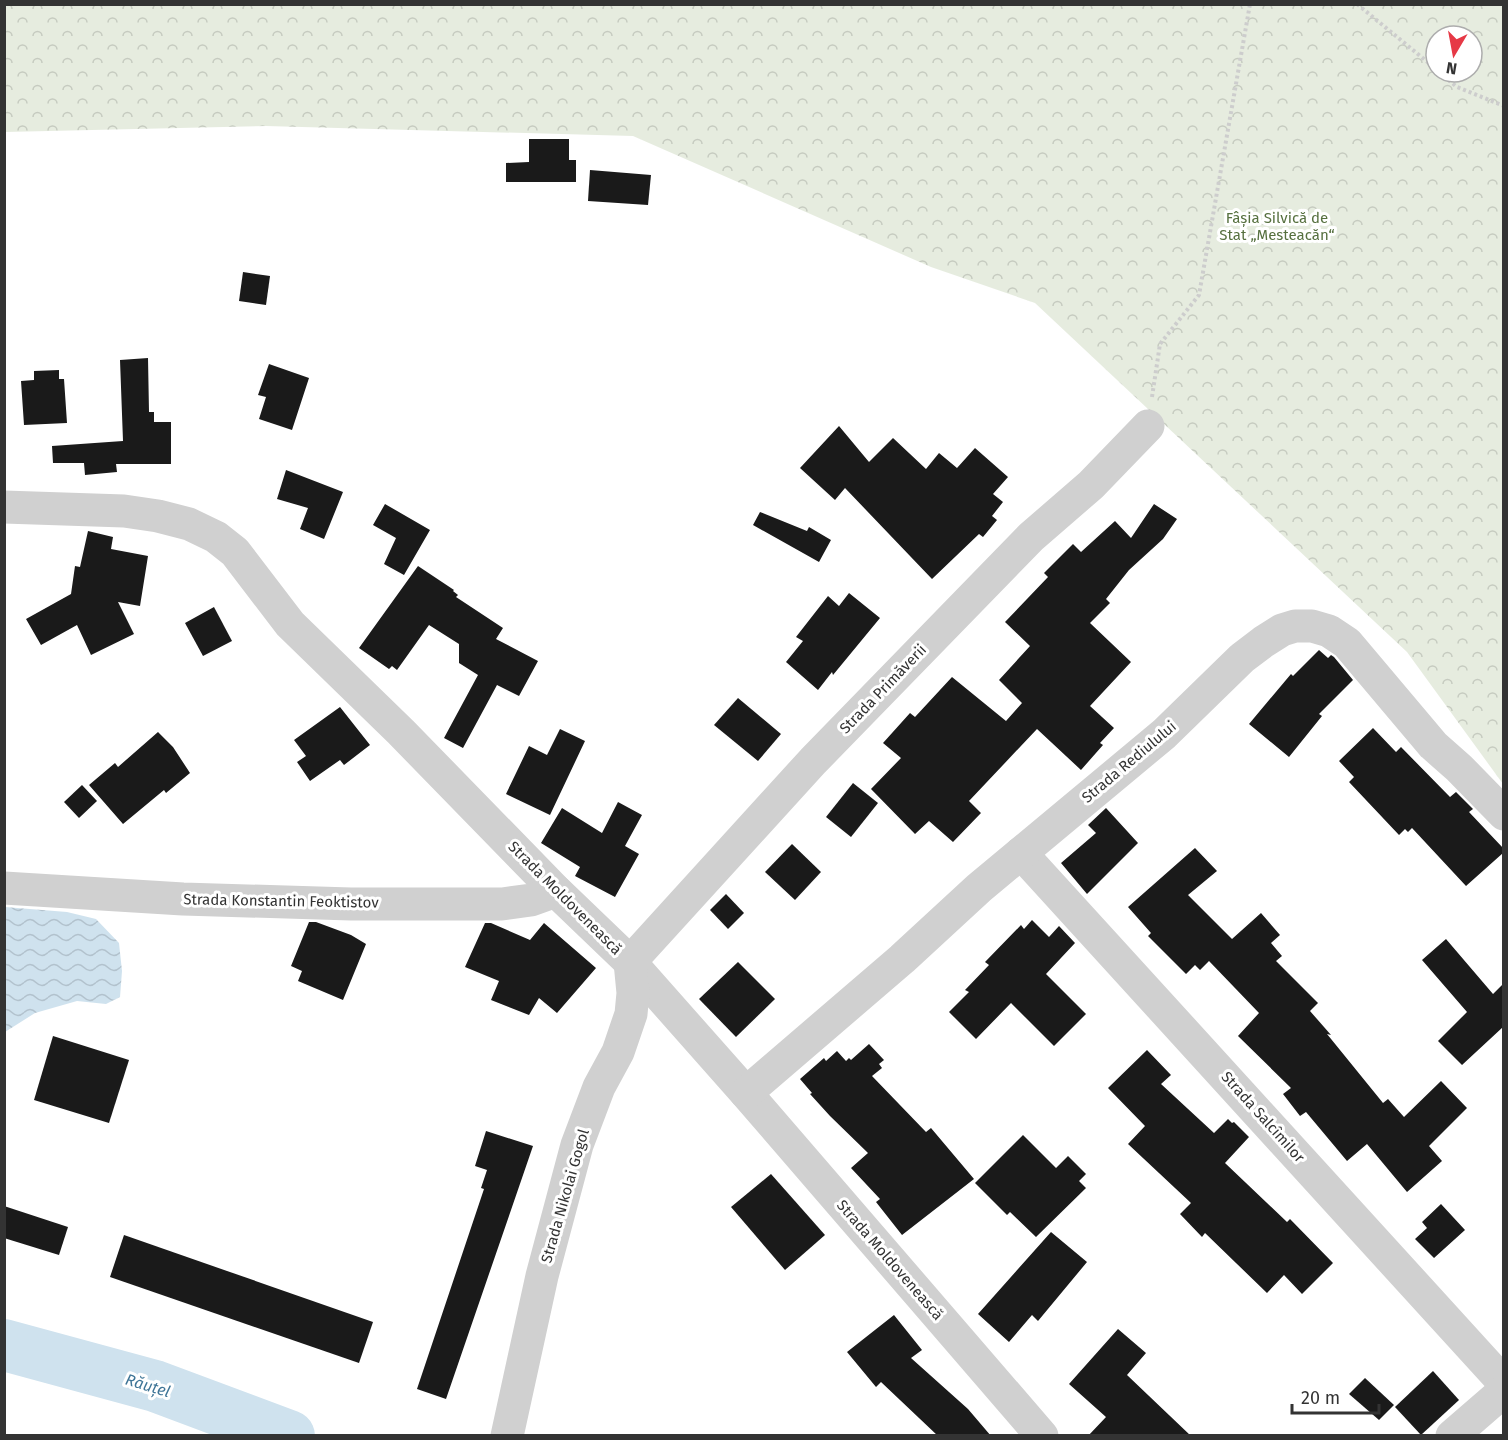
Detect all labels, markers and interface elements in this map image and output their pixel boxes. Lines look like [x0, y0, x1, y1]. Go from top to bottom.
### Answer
north arrow [1424, 24, 1484, 84]
text: N [1445, 58, 1458, 79]
park label: Fâșia Silvică de Stat „Mesteacăn“ [1219, 209, 1335, 244]
street label: Strada Primăverii [836, 641, 930, 737]
street label: Strada Rediulului [1078, 717, 1180, 807]
street label: Strada Moldovenească [505, 838, 625, 958]
street label: Strada Konstantin Feoktistov [183, 890, 379, 912]
street label: Strada Salcîmilor [1218, 1068, 1309, 1166]
street label: Strada Nikolai Gogol [537, 1126, 593, 1265]
street label: Strada Moldovenească [833, 1196, 947, 1324]
water label: Răuțel [123, 1370, 173, 1402]
scale bar [1292, 1377, 1379, 1415]
text: 20 m [1301, 1387, 1340, 1409]

